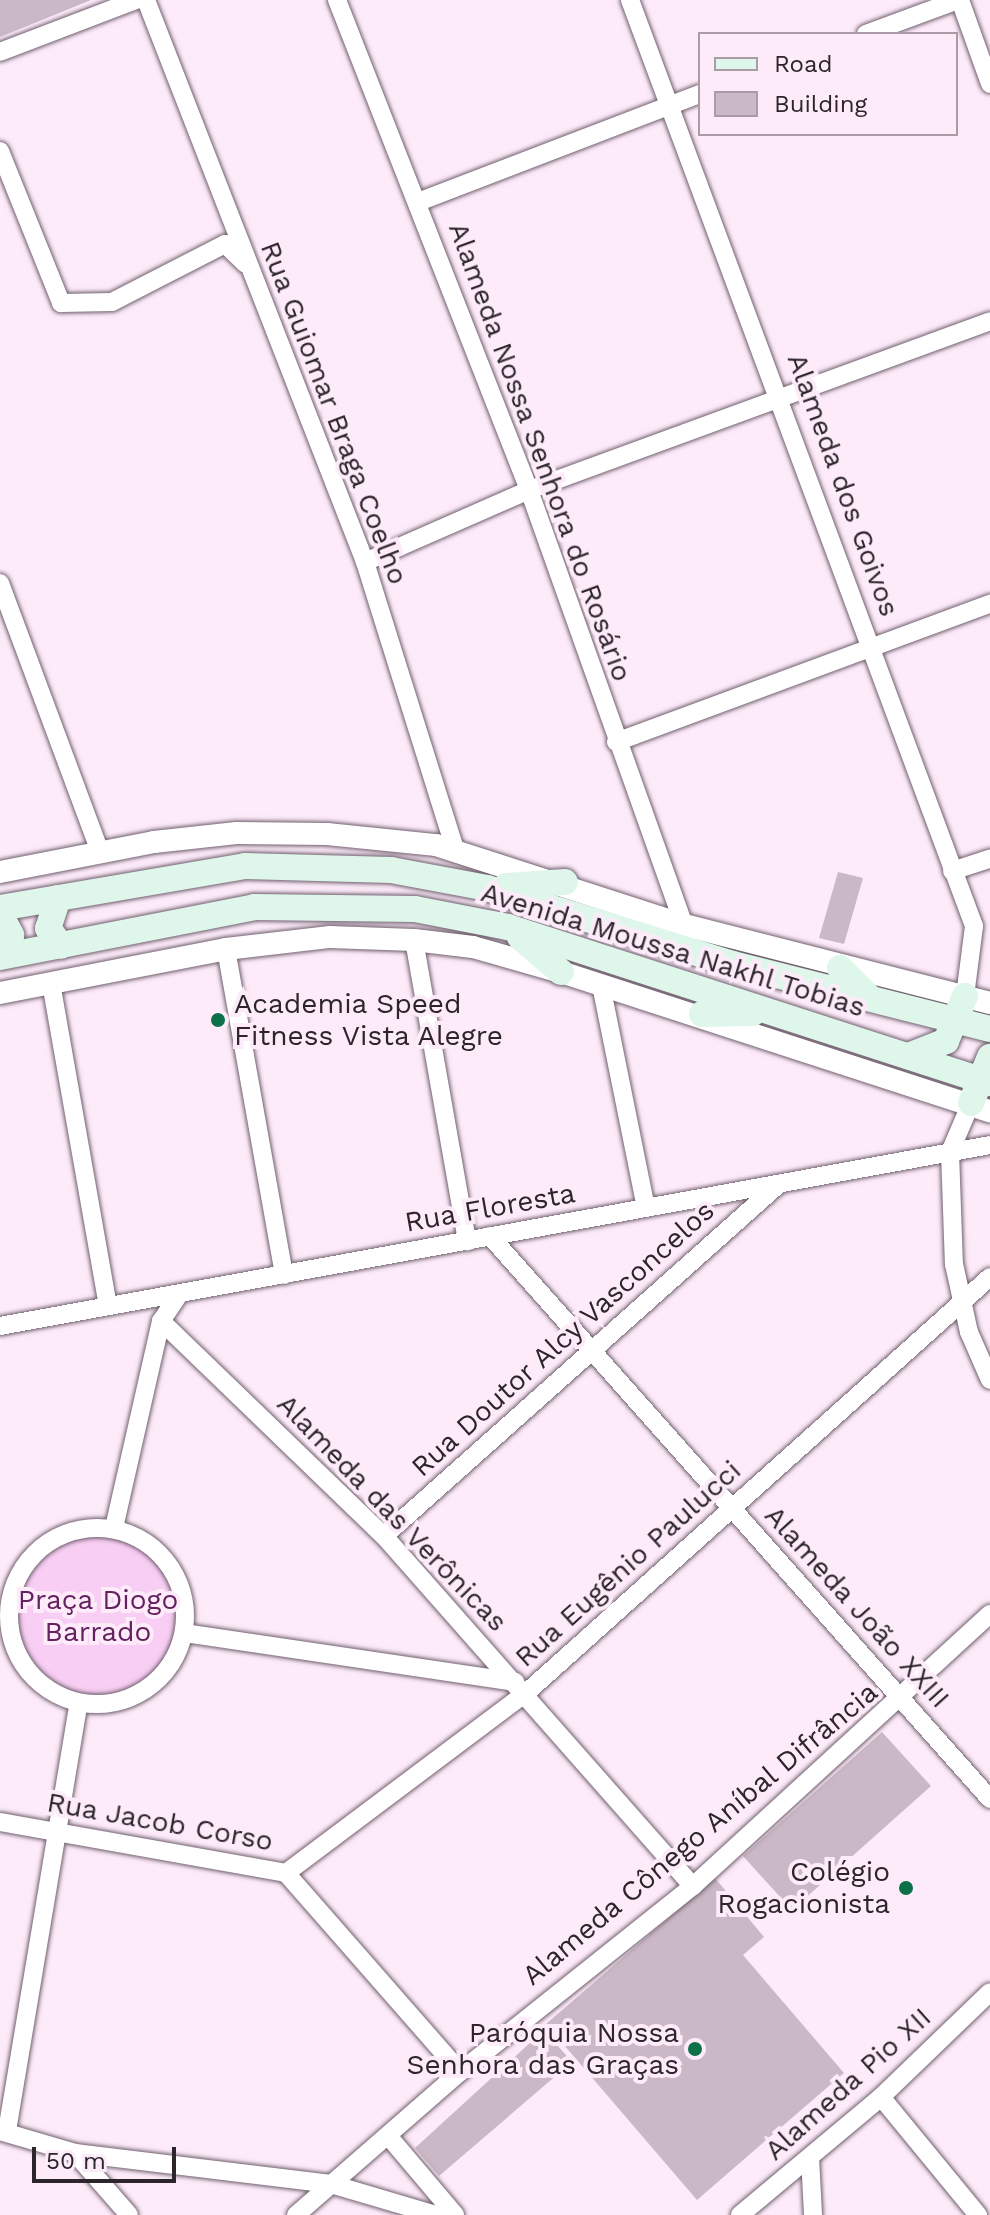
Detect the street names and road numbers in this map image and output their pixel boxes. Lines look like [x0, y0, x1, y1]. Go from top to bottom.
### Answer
street label: Alameda Nossa Senhora do Rosário [441, 217, 639, 687]
street label: Rua Guiomar Braga Coelho [253, 236, 415, 590]
street label: Alameda dos Goivos [780, 349, 906, 621]
street label: Avenida Moussa Nakhl Tobias [476, 875, 870, 1025]
street label: Rua Floresta [402, 1176, 578, 1240]
street label: Rua Doutor Alcy Vasconcelos [403, 1193, 723, 1485]
street label: Alameda das Verônicas [269, 1387, 515, 1639]
street label: Rua Eugênio Paulucci [508, 1454, 748, 1674]
street label: Alameda João XXIII [757, 1498, 957, 1716]
street label: Alameda Cônego Aníbal Difrância [515, 1675, 885, 1993]
street label: Rua Jacob Corso [44, 1785, 276, 1859]
street label: Alameda Pio XII [758, 2000, 938, 2168]

